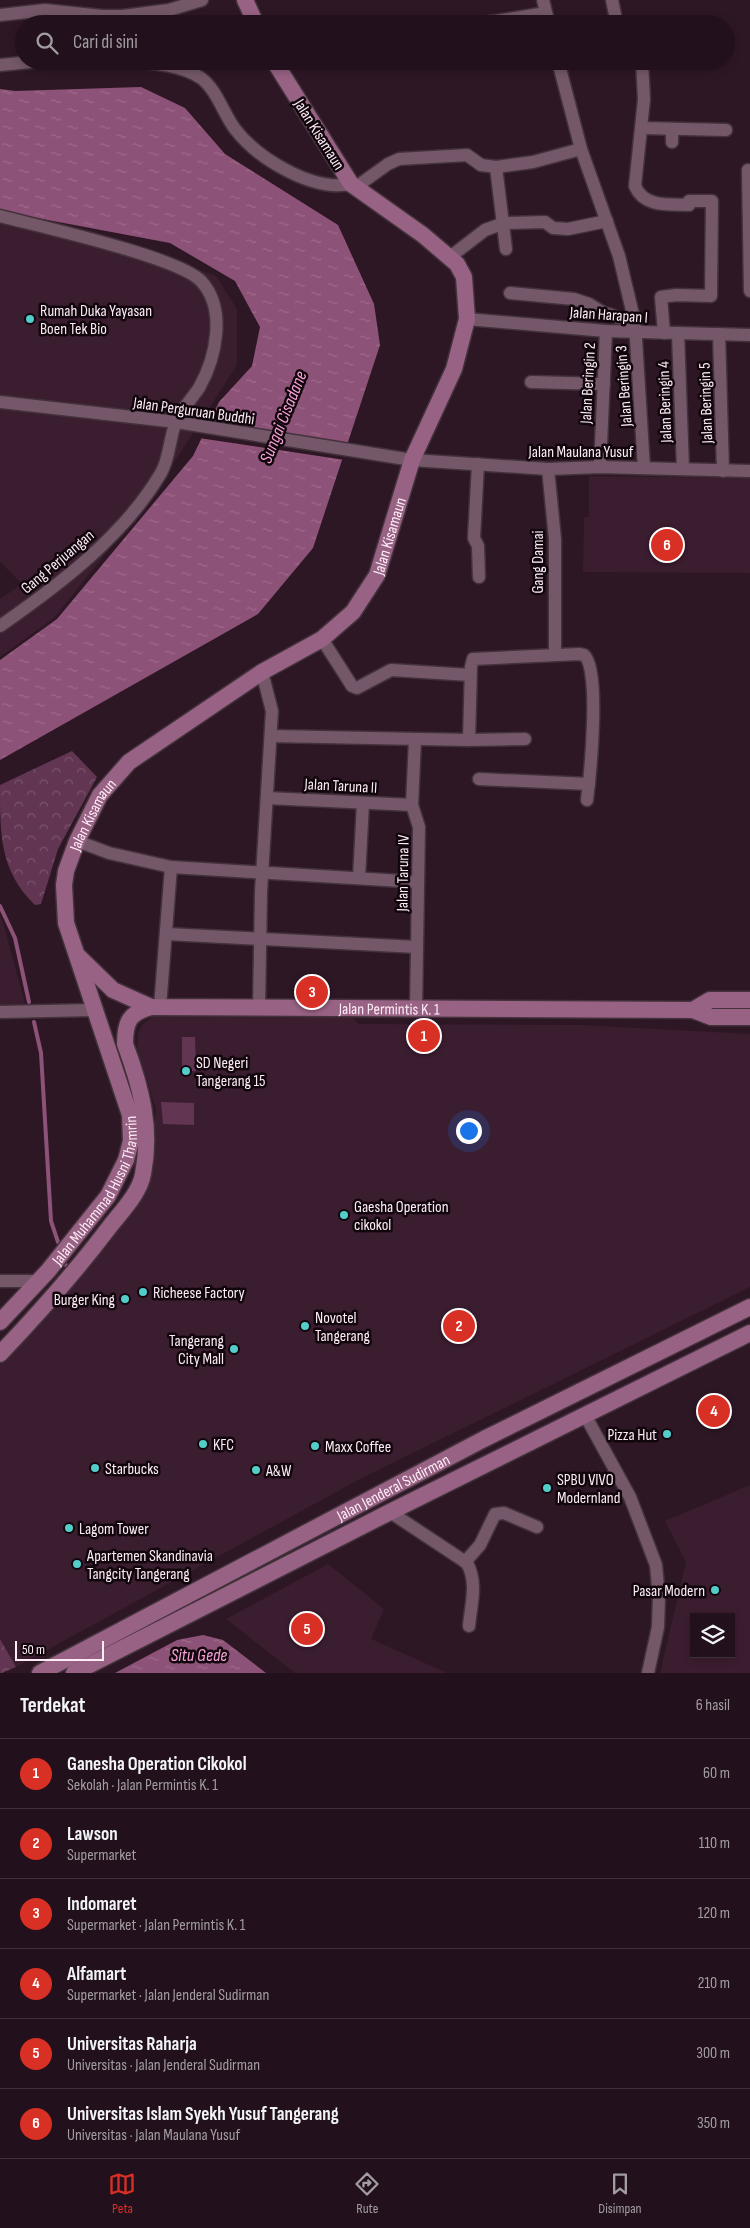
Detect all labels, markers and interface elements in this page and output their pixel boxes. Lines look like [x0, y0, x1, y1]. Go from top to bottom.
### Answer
search box [15, 15, 735, 70]
icon: search [33, 29, 61, 57]
text: Cari di sini [73, 31, 138, 54]
street label: Jalan Kisamaun [289, 95, 348, 174]
place label: Rumah Duka Yayasan Boen Tek Bio [40, 302, 152, 339]
street label: Jalan Harapan I [568, 303, 649, 328]
marker: Rumah Duka Yayasan Boen Tek Bio [24, 313, 36, 325]
street label: Jalan Beringin 2 [577, 342, 600, 425]
street label: Jalan Beringin 3 [612, 345, 637, 428]
street label: Jalan Beringin 4 [655, 361, 676, 444]
street label: Jalan Beringin 5 [696, 362, 717, 445]
water label: Sungai Cisadane [255, 368, 312, 466]
street label: Jalan Perguruan Buddhi [131, 393, 256, 429]
street label: Jalan Maulana Yusuf [528, 443, 634, 462]
street label: Jalan Kisamaun [369, 495, 411, 578]
street label: Gang Perjuangan [18, 526, 98, 598]
pin: 6 [651, 526, 683, 564]
street label: Gang Damai [529, 530, 548, 594]
street label: Jalan Kisamaun [66, 775, 121, 855]
street label: Jalan Taruna II [303, 775, 378, 798]
street label: Jalan Taruna IV [393, 834, 414, 913]
pin: 3 [296, 973, 328, 1011]
street label: Jalan Permintis K. 1 [338, 1000, 440, 1020]
pin: 1 [408, 1017, 440, 1055]
place label: SD Negeri Tangerang 15 [196, 1054, 266, 1091]
marker: SD Negeri Tangerang 15 [180, 1065, 192, 1077]
street label: Jalan Muhammad Husni Thamrin [48, 1115, 142, 1270]
your location [456, 1118, 482, 1144]
place label: Gaesha Operation cikokol [354, 1198, 449, 1235]
marker: Gaesha Operation cikokol [338, 1209, 350, 1221]
place label: Richeese Factory [153, 1284, 245, 1303]
marker: Richeese Factory [137, 1286, 149, 1298]
place label: Burger King [54, 1291, 115, 1310]
marker: Burger King [119, 1293, 131, 1305]
pin: 2 [443, 1307, 475, 1345]
place label: Novotel Tangerang [315, 1309, 370, 1346]
marker: Novotel Tangerang [299, 1320, 311, 1332]
place label: Tangerang City Mall [169, 1332, 224, 1369]
marker: Tangerang City Mall [228, 1343, 240, 1355]
pin: 4 [698, 1392, 730, 1430]
place label: Pizza Hut [607, 1426, 657, 1445]
marker: Pizza Hut [661, 1428, 673, 1440]
place label: KFC [213, 1436, 234, 1455]
marker: KFC [197, 1438, 209, 1450]
place label: Maxx Coffee [325, 1438, 391, 1457]
marker: Maxx Coffee [309, 1440, 321, 1452]
street label: Jalan Jenderal Sudirman [333, 1451, 453, 1526]
place label: Starbucks [105, 1460, 159, 1479]
marker: Starbucks [89, 1462, 101, 1474]
place label: A&W [265, 1462, 292, 1481]
marker: A&W [250, 1464, 262, 1476]
place label: SPBU VIVO Modernland [557, 1471, 620, 1508]
marker: SPBU VIVO Modernland [541, 1482, 553, 1494]
place label: Lagom Tower [79, 1520, 149, 1539]
marker: Lagom Tower [63, 1522, 75, 1534]
place label: Apartemen Skandinavia Tangcity Tangerang [86, 1547, 213, 1584]
marker: Apartemen Skandinavia Tangcity Tangerang [71, 1558, 83, 1570]
place label: Pasar Modern [633, 1582, 705, 1601]
marker: Pasar Modern [709, 1584, 721, 1596]
pin: 5 [291, 1610, 323, 1648]
map controls [690, 1613, 735, 1658]
button: layers [690, 1613, 735, 1658]
scale bar [15, 1638, 104, 1661]
text: 50 m [22, 1641, 45, 1658]
water label: Situ Gede [171, 1645, 227, 1666]
text: Terdekat [20, 1693, 86, 1718]
text: 6 hasil [696, 1696, 730, 1715]
text: Ganesha Operation Cikokol [67, 1753, 247, 1776]
text: 1 [33, 1764, 39, 1783]
text: 60 m [703, 1764, 730, 1783]
text: Sekolah · Jalan Permintis K. 1 [67, 1776, 218, 1795]
text: Lawson [67, 1823, 118, 1846]
text: 2 [32, 1834, 40, 1853]
text: 110 m [699, 1834, 730, 1853]
text: Supermarket [67, 1846, 136, 1865]
text: Indomaret [67, 1893, 137, 1916]
text: 3 [32, 1904, 40, 1923]
text: 120 m [698, 1904, 730, 1923]
text: Supermarket · Jalan Permintis K. 1 [67, 1916, 245, 1935]
text: Alfamart [67, 1963, 126, 1986]
text: 4 [32, 1974, 40, 1993]
text: 210 m [698, 1974, 730, 1993]
text: Supermarket · Jalan Jenderal Sudirman [67, 1986, 269, 2005]
text: Universitas Raharja [67, 2033, 197, 2056]
text: 5 [32, 2044, 40, 2063]
text: 300 m [696, 2044, 730, 2063]
text: Universitas · Jalan Jenderal Sudirman [67, 2056, 260, 2075]
text: Universitas Islam Syekh Yusuf Tangerang [67, 2103, 339, 2126]
text: 6 [32, 2114, 40, 2133]
text: 350 m [697, 2114, 730, 2133]
text: Universitas · Jalan Maulana Yusuf [67, 2126, 240, 2145]
tab: Peta [108, 2170, 136, 2217]
tab: Rute [353, 2170, 381, 2217]
tab: Disimpan [598, 2170, 642, 2217]

